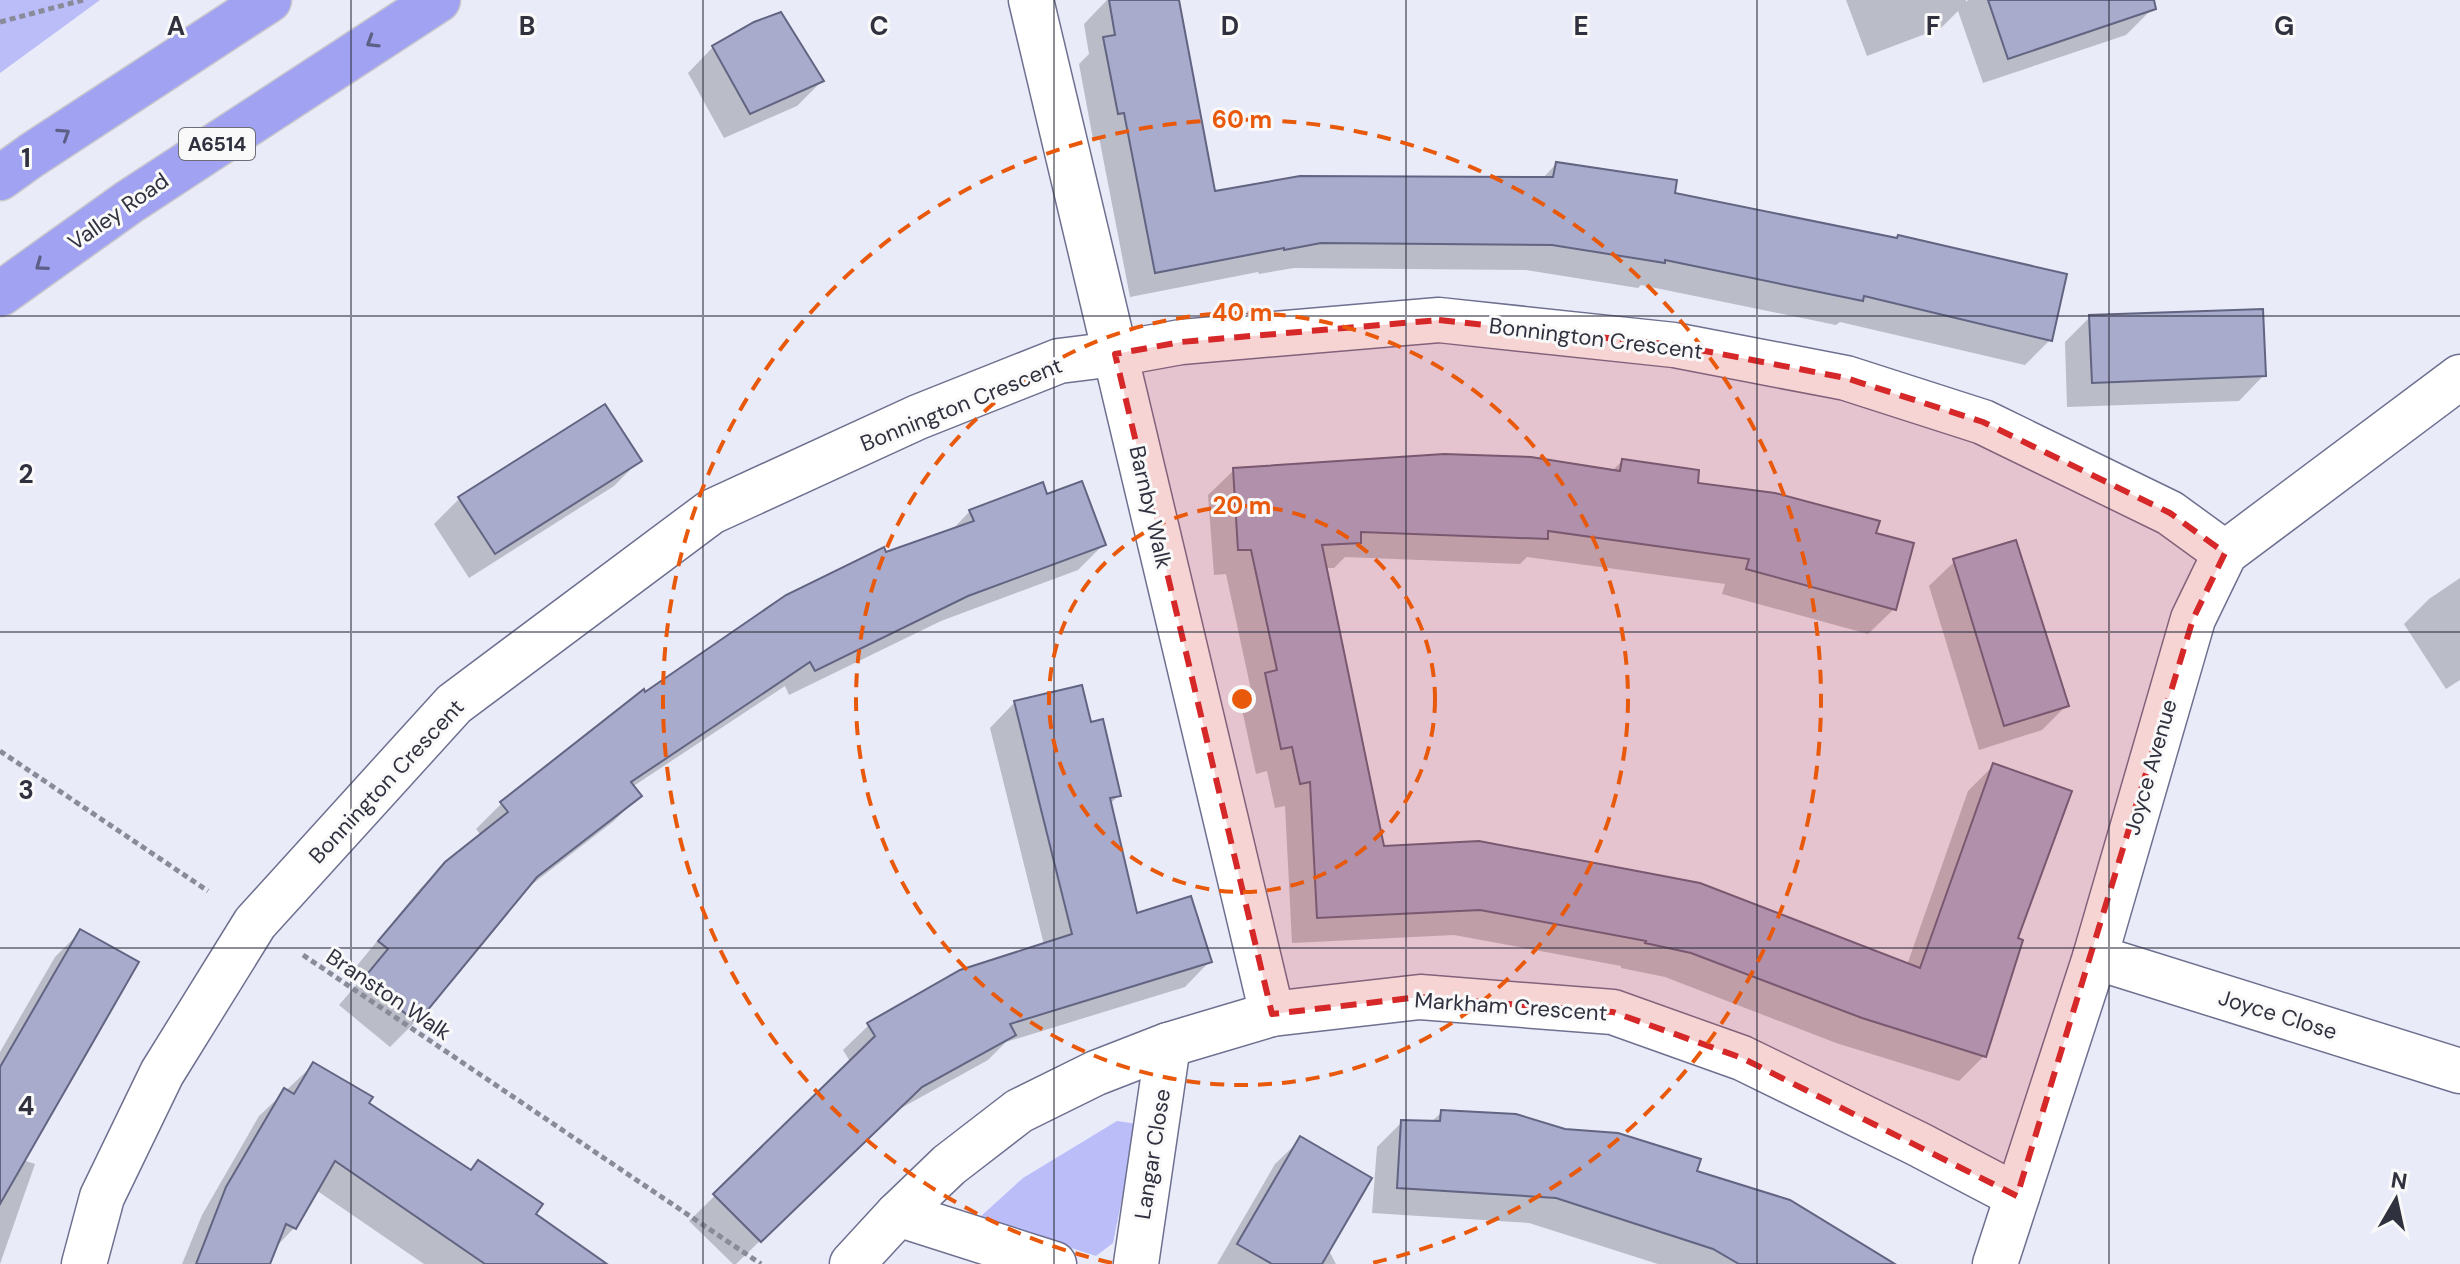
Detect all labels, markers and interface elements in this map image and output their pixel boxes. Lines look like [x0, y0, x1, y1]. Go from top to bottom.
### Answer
text: A [167, 9, 185, 43]
text: B [519, 9, 535, 43]
text: C [869, 9, 889, 43]
text: D [1221, 9, 1239, 43]
text: E [1573, 9, 1589, 43]
text: F [1926, 9, 1940, 43]
text: G [2274, 9, 2294, 43]
one-way arrow [366, 32, 381, 47]
text: 60 m [1212, 104, 1272, 135]
one-way arrow [55, 128, 70, 143]
road number: A6514 [179, 128, 255, 160]
text: 1 [21, 141, 31, 175]
street label: Valley Road [62, 166, 174, 257]
one-way arrow [35, 255, 49, 270]
text: 40 m [1212, 297, 1272, 328]
street label: Bonnington Crescent [1487, 311, 1704, 366]
street label: Bonnington Crescent [856, 351, 1066, 458]
street label: Barnby Walk [1122, 443, 1179, 571]
text: 2 [18, 457, 34, 491]
text: 20 m [1213, 490, 1271, 521]
centre of rings [1228, 685, 1256, 713]
street label: Bonnington Crescent [302, 693, 470, 870]
street label: Joyce Avenue [2117, 696, 2184, 838]
text: 3 [18, 773, 34, 807]
street label: Branston Walk [321, 942, 457, 1047]
street label: Joyce Close [2215, 983, 2341, 1046]
street label: Markham Crescent [1414, 985, 1608, 1028]
street label: Langar Close [1128, 1087, 1177, 1221]
text: 4 [18, 1089, 34, 1123]
north arrow [2356, 1160, 2436, 1240]
text: N [2389, 1165, 2409, 1196]

